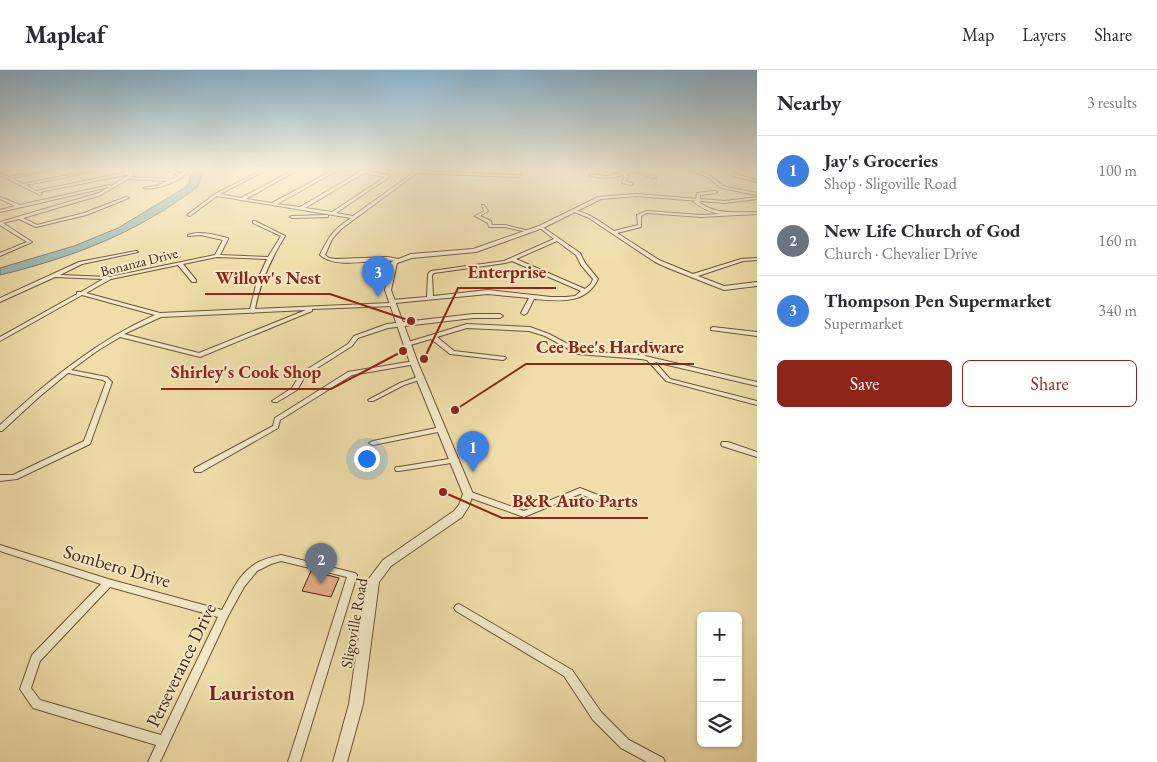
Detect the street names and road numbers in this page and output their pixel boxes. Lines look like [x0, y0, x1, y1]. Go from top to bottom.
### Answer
street label: Bonanza Drive [98, 244, 180, 280]
street label: Sombero Drive [61, 539, 173, 593]
street label: Sligoville Road [336, 575, 372, 670]
street label: Perseverance Drive [140, 599, 222, 731]

